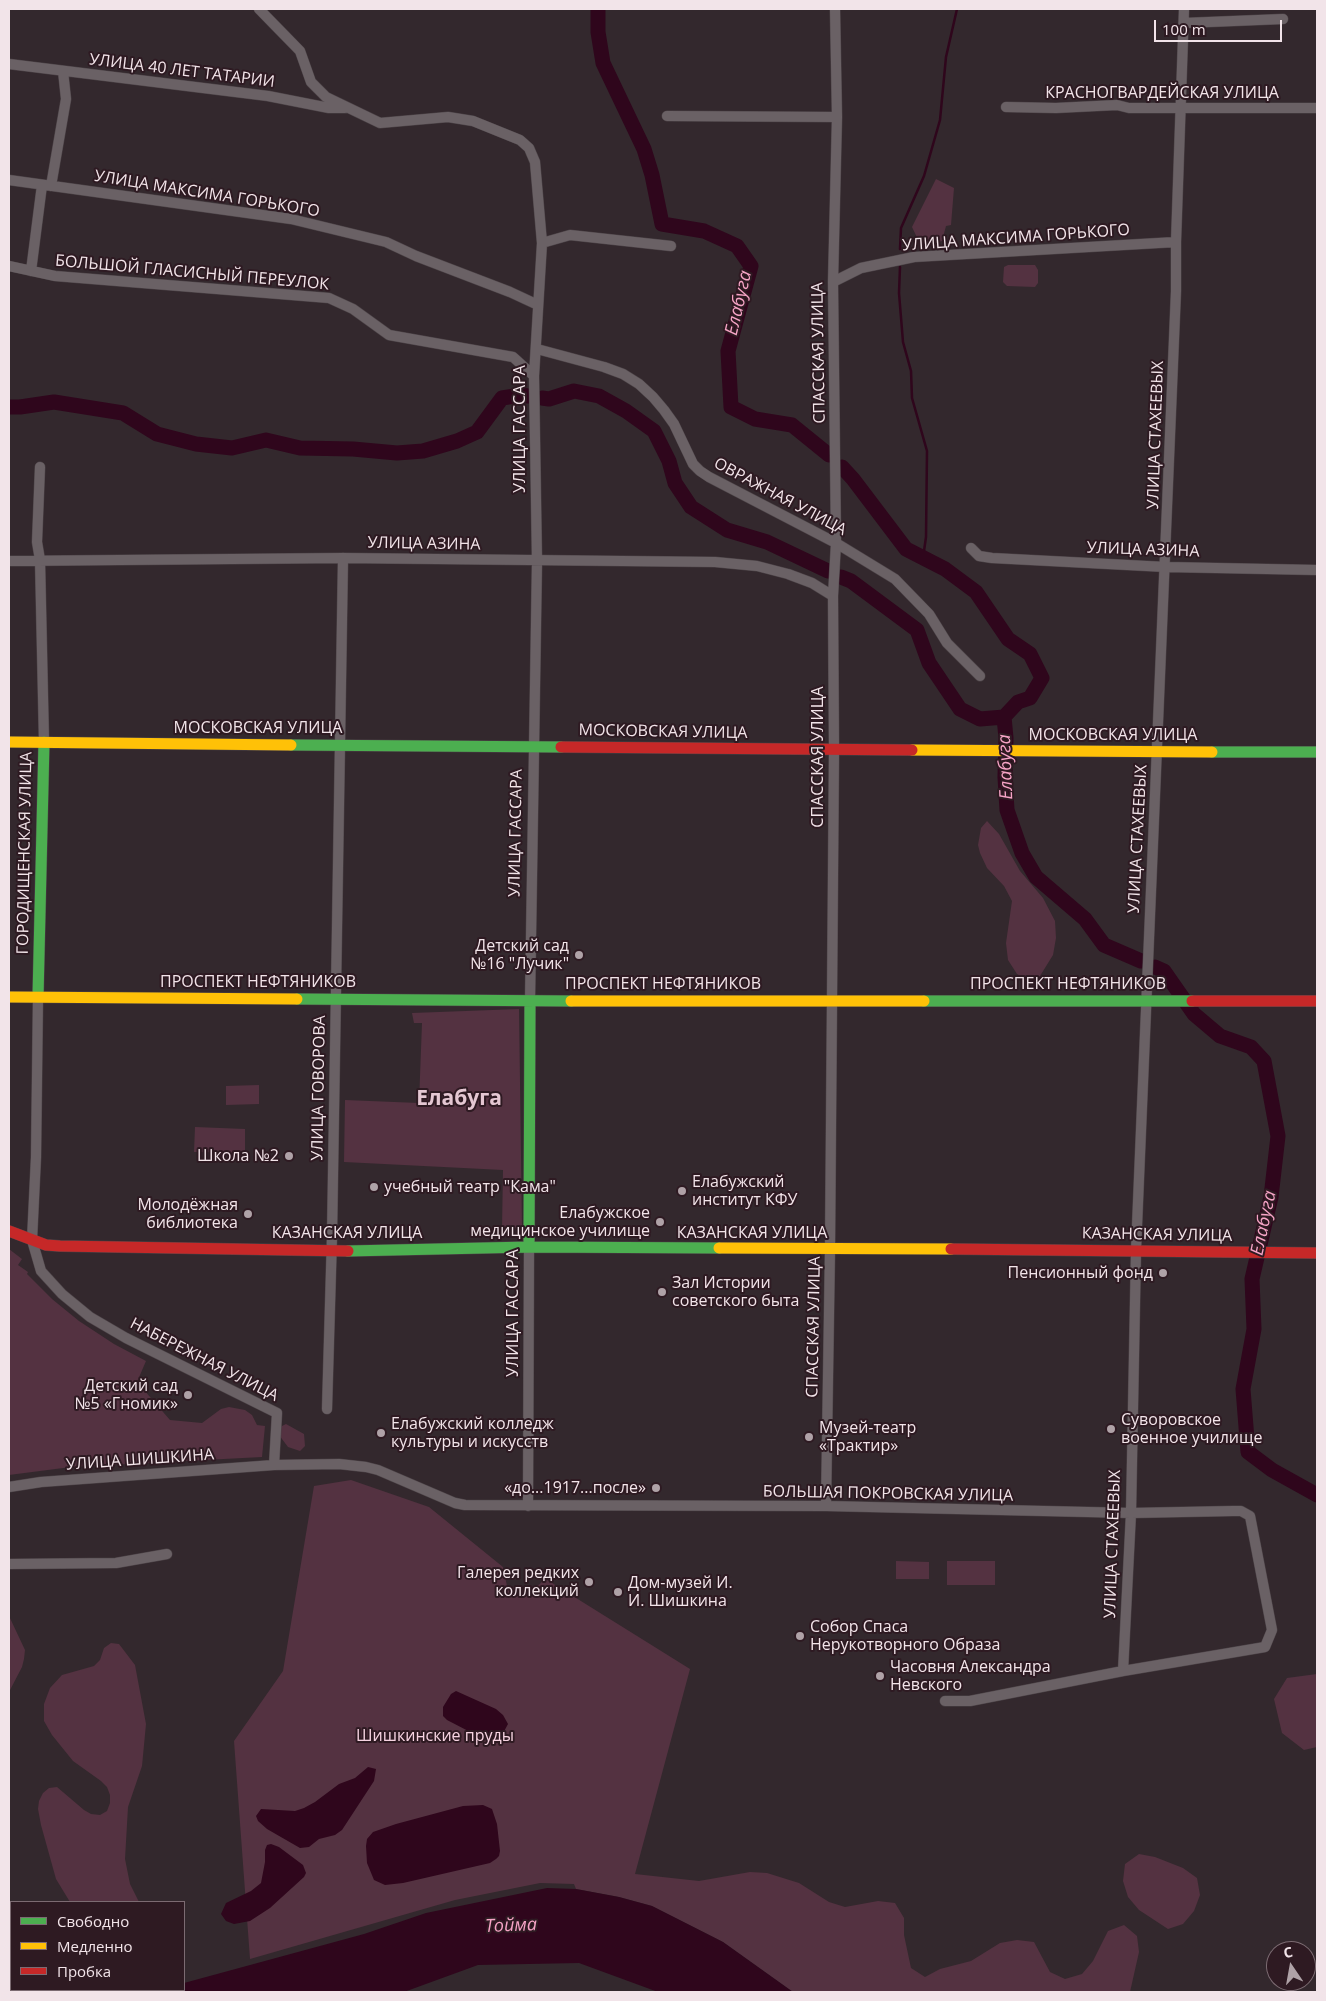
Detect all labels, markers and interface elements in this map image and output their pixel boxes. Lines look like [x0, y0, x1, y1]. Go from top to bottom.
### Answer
scale bar [1156, 10, 1284, 42]
text: 100 m [1162, 19, 1206, 39]
street label: УЛИЦА 40 ЛЕТ ТАТАРИИ [88, 50, 276, 92]
street label: КРАСНОГВАРДЕЙСКАЯ УЛИЦА [1045, 83, 1279, 103]
street label: УЛИЦА МАКСИМА ГОРЬКОГО [93, 167, 321, 221]
street label: УЛИЦА МАКСИМА ГОРЬКОГО [902, 220, 1130, 256]
street label: БОЛЬШОЙ ГЛАСИСНЫЙ ПЕРЕУЛОК [54, 251, 330, 295]
water label: Елабуга [721, 269, 757, 337]
street label: СПАССКАЯ УЛИЦА [808, 282, 830, 424]
street label: УЛИЦА СТАХЕЕВЫХ [1144, 360, 1168, 510]
street label: УЛИЦА ГАССАРА [510, 365, 530, 493]
street label: ОВРАЖНАЯ УЛИЦА [710, 454, 850, 540]
street label: УЛИЦА АЗИНА [367, 533, 481, 555]
street label: УЛИЦА АЗИНА [1086, 538, 1200, 562]
street label: СПАССКАЯ УЛИЦА [808, 686, 828, 828]
street label: МОСКОВСКАЯ УЛИЦА [174, 718, 342, 738]
street label: МОСКОВСКАЯ УЛИЦА [578, 721, 748, 743]
street label: МОСКОВСКАЯ УЛИЦА [1029, 725, 1197, 745]
water label: Елабуга [994, 734, 1018, 800]
street label: ГОРОДИЩЕНСКАЯ УЛИЦА [14, 752, 36, 954]
street label: УЛИЦА СТАХЕЕВЫХ [1125, 764, 1151, 914]
street label: УЛИЦА ГАССАРА [505, 769, 527, 897]
place label: Детский сад №16 "Лучик" [470, 936, 569, 974]
marker: Детский сад №16 "Лучик" [573, 949, 585, 961]
street label: ПРОСПЕКТ НЕФТЯНИКОВ [160, 972, 356, 992]
street label: ПРОСПЕКТ НЕФТЯНИКОВ [565, 974, 761, 994]
street label: ПРОСПЕКТ НЕФТЯНИКОВ [970, 974, 1166, 994]
street label: УЛИЦА ГОВОРОВА [308, 1015, 330, 1161]
district label: Елабуга [416, 1086, 502, 1112]
place label: Школа №2 [197, 1146, 279, 1166]
marker: Школа №2 [283, 1150, 295, 1162]
place label: Елабужский институт КФУ [692, 1172, 797, 1210]
place label: учебный театр "Кама" [384, 1177, 556, 1197]
marker: учебный театр "Кама" [368, 1181, 380, 1193]
marker: Елабужский институт КФУ [676, 1185, 688, 1197]
water label: Елабуга [1247, 1189, 1281, 1257]
place label: Молодёжная библиотека [137, 1195, 238, 1233]
place label: Елабужское медицинское училище [470, 1203, 650, 1241]
marker: Молодёжная библиотека [242, 1208, 254, 1220]
marker: Елабужское медицинское училище [654, 1216, 666, 1228]
street label: КАЗАНСКАЯ УЛИЦА [272, 1223, 422, 1243]
street label: КАЗАНСКАЯ УЛИЦА [677, 1223, 827, 1243]
street label: КАЗАНСКАЯ УЛИЦА [1082, 1224, 1232, 1246]
street label: УЛИЦА ГАССАРА [503, 1249, 523, 1377]
street label: СПАССКАЯ УЛИЦА [803, 1256, 825, 1398]
place label: Пенсионный фонд [1008, 1263, 1153, 1283]
marker: Пенсионный фонд [1157, 1267, 1169, 1279]
place label: Зал Истории советского быта [672, 1273, 799, 1311]
marker: Зал Истории советского быта [656, 1286, 668, 1298]
street label: НАБЕРЕЖНАЯ УЛИЦА [127, 1314, 281, 1406]
place label: Детский сад №5 «Гномик» [74, 1376, 178, 1414]
marker: Детский сад №5 «Гномик» [182, 1389, 194, 1401]
place label: Суворовское военное училище [1121, 1410, 1262, 1448]
place label: Елабужский колледж культуры и искусств [391, 1414, 554, 1452]
place label: Музей-театр «Трактир» [819, 1418, 916, 1456]
marker: Суворовское военное училище [1105, 1423, 1117, 1435]
marker: Елабужский колледж культуры и искусств [375, 1427, 387, 1439]
marker: Музей-театр «Трактир» [803, 1431, 815, 1443]
street label: УЛИЦА ШИШКИНА [65, 1445, 215, 1475]
street label: УЛИЦА СТАХЕЕВЫХ [1101, 1469, 1125, 1619]
place label: «до...1917...после» [504, 1478, 646, 1498]
marker: «до...1917...после» [650, 1482, 662, 1494]
street label: БОЛЬШАЯ ПОКРОВСКАЯ УЛИЦА [763, 1482, 1013, 1506]
place label: Галерея редких коллекций [457, 1563, 579, 1601]
place label: Дом-музей И. И. Шишкина [628, 1573, 733, 1611]
marker: Галерея редких коллекций [583, 1576, 595, 1588]
marker: Дом-музей И. И. Шишкина [612, 1586, 624, 1598]
place label: Собор Спаса Нерукотворного Образа [810, 1617, 1000, 1655]
marker: Собор Спаса Нерукотворного Образа [794, 1630, 806, 1642]
place label: Часовня Александра Невского [890, 1657, 1051, 1695]
marker: Часовня Александра Невского [874, 1670, 886, 1682]
park label: Шишкинские пруды [356, 1726, 514, 1746]
legend [10, 1901, 185, 1991]
text: Свободно [57, 1911, 129, 1931]
water label: Тойма [485, 1914, 537, 1938]
text: Медленно [57, 1936, 133, 1956]
north arrow [1266, 1941, 1316, 1991]
text: С [1282, 1942, 1294, 1962]
text: Пробка [57, 1961, 111, 1981]

